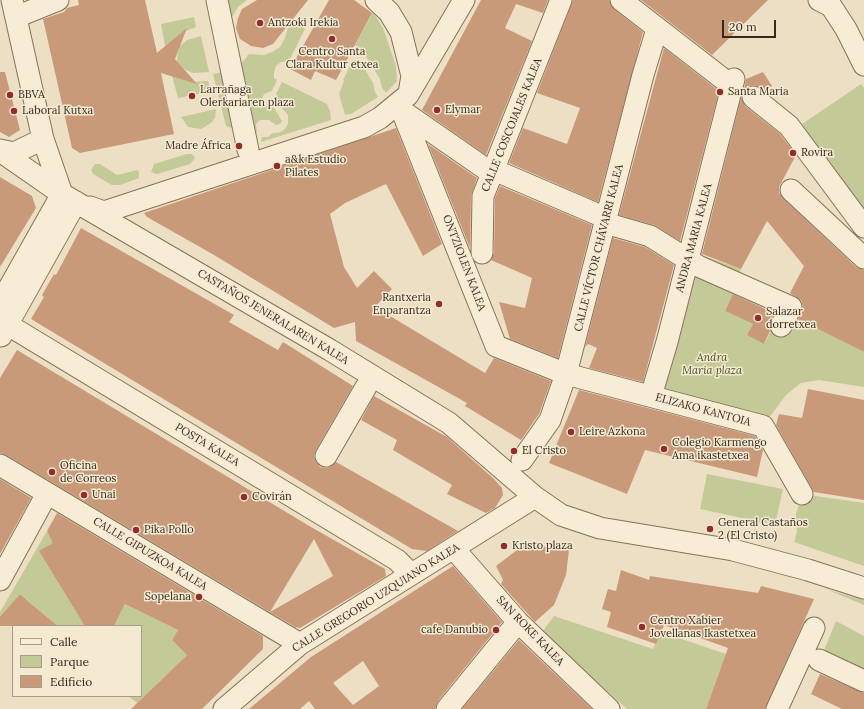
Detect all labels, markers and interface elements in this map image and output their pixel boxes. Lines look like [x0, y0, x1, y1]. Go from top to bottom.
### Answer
scale bar [724, 12, 778, 38]
place label: Antzoki Irekia [268, 16, 339, 30]
marker: Antzoki Irekia [255, 18, 265, 28]
text: 20 m [729, 19, 757, 34]
marker: Centro Santa Clara Kultur etxea [327, 34, 337, 44]
place label: Centro Santa Clara Kultur etxea [286, 45, 378, 71]
street label: CALLE COSCOJALES KALEA [479, 56, 545, 194]
place label: Larrañaga Olerkariaren plaza [200, 83, 294, 109]
place label: Santa Maria [728, 85, 789, 99]
marker: Santa Maria [715, 87, 725, 97]
place label: BBVA [18, 88, 45, 102]
marker: BBVA [5, 90, 15, 100]
marker: Larrañaga Olerkariaren plaza [187, 91, 197, 101]
place label: Elymar [445, 103, 481, 117]
place label: Laboral Kutxa [22, 104, 93, 118]
marker: Elymar [432, 105, 442, 115]
marker: Laboral Kutxa [9, 106, 19, 116]
place label: Madre África [165, 139, 231, 153]
marker: Madre África [234, 141, 244, 151]
place label: Rovira [801, 146, 833, 160]
marker: Rovira [788, 148, 798, 158]
place label: a&k Estudio Pilates [285, 153, 346, 179]
marker: a&k Estudio Pilates [272, 161, 282, 171]
street label: CALLE VÍCTOR CHÁVARRI KALEA [572, 163, 626, 333]
street label: ANDRA MARIA KALEA [673, 182, 715, 294]
street label: ONTZIOLEN KALEA [440, 213, 488, 313]
street label: CASTAÑOS JENERALAREN KALEA [195, 267, 351, 367]
place label: Rantxeria Enparantza [373, 291, 431, 317]
marker: Rantxeria Enparantza [434, 299, 444, 309]
place label: Salazar dorretxea [766, 305, 816, 331]
marker: Salazar dorretxea [753, 313, 763, 323]
park label: Andra Maria plaza [682, 351, 742, 377]
street label: ELIZAKO KANTOIA [654, 391, 752, 429]
street label: POSTA KALEA [172, 421, 242, 469]
place label: Leire Azkona [579, 425, 645, 439]
marker: Leire Azkona [566, 427, 576, 437]
place label: Colegio Karmengo Ama ikastetxea [672, 436, 767, 462]
place label: El Cristo [522, 444, 566, 458]
marker: Colegio Karmengo Ama ikastetxea [659, 444, 669, 454]
marker: El Cristo [509, 446, 519, 456]
place label: Oficina de Correos [60, 459, 116, 485]
marker: Oficina de Correos [47, 467, 57, 477]
place label: Unai [92, 488, 116, 502]
marker: Unai [79, 490, 89, 500]
place label: Covirán [252, 490, 292, 504]
marker: Covirán [239, 492, 249, 502]
street label: CALLE GIPUZKOA KALEA [91, 515, 209, 593]
place label: General Castaños 2 (El Cristo) [718, 516, 808, 542]
place label: Pika Pollo [144, 523, 194, 537]
marker: General Castaños 2 (El Cristo) [705, 524, 715, 534]
marker: Pika Pollo [131, 525, 141, 535]
place label: Kristo plaza [512, 539, 573, 553]
street label: CALLE GREGORIO UZQUIANO KALEA [290, 541, 462, 655]
marker: Kristo plaza [499, 541, 509, 551]
place label: Sopelana [145, 590, 191, 604]
marker: Sopelana [194, 592, 204, 602]
street label: SAN ROKE KALEA [493, 593, 567, 669]
place label: Centro Xabier Jovellanas Ikastetxea [650, 614, 756, 640]
marker: Centro Xabier Jovellanas Ikastetxea [637, 622, 647, 632]
place label: cafe Danubio [421, 623, 488, 637]
legend [12, 625, 142, 697]
marker: cafe Danubio [491, 625, 501, 635]
text: Calle [50, 634, 78, 649]
text: Parque [50, 654, 89, 669]
text: Edificio [50, 674, 92, 689]

